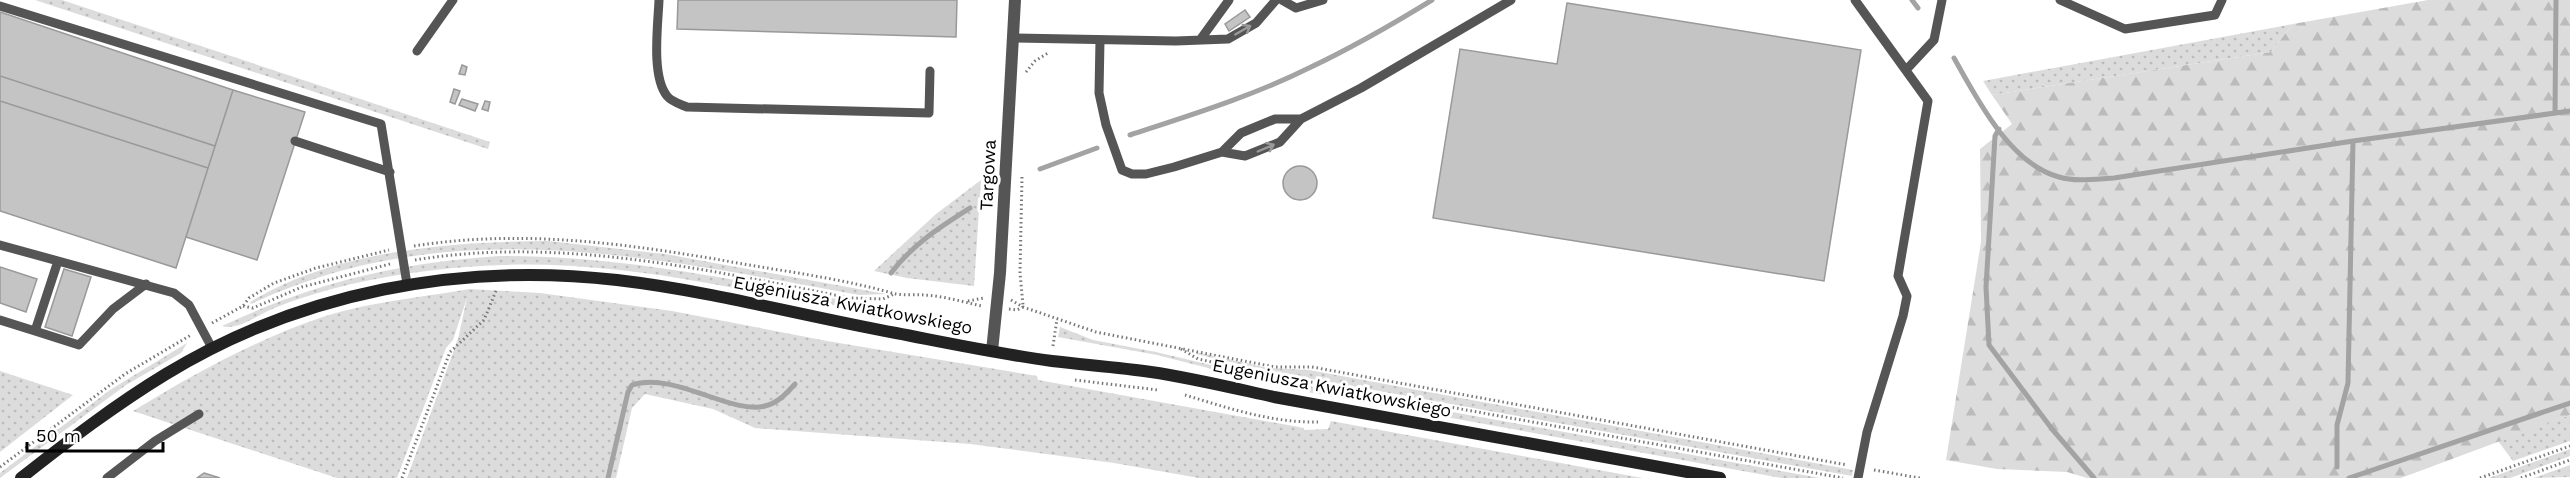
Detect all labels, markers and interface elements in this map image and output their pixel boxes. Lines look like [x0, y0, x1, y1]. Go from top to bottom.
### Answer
one-way arrow [1234, 24, 1251, 36]
street label: Targowa [975, 139, 1000, 211]
one-way arrow [1257, 141, 1275, 152]
street label: Eugeniusza Kwiatkowskiego [732, 271, 974, 338]
street label: Eugeniusza Kwiatkowskiego [1211, 354, 1453, 421]
scale bar [27, 415, 164, 453]
text: 50 m [36, 425, 81, 446]

